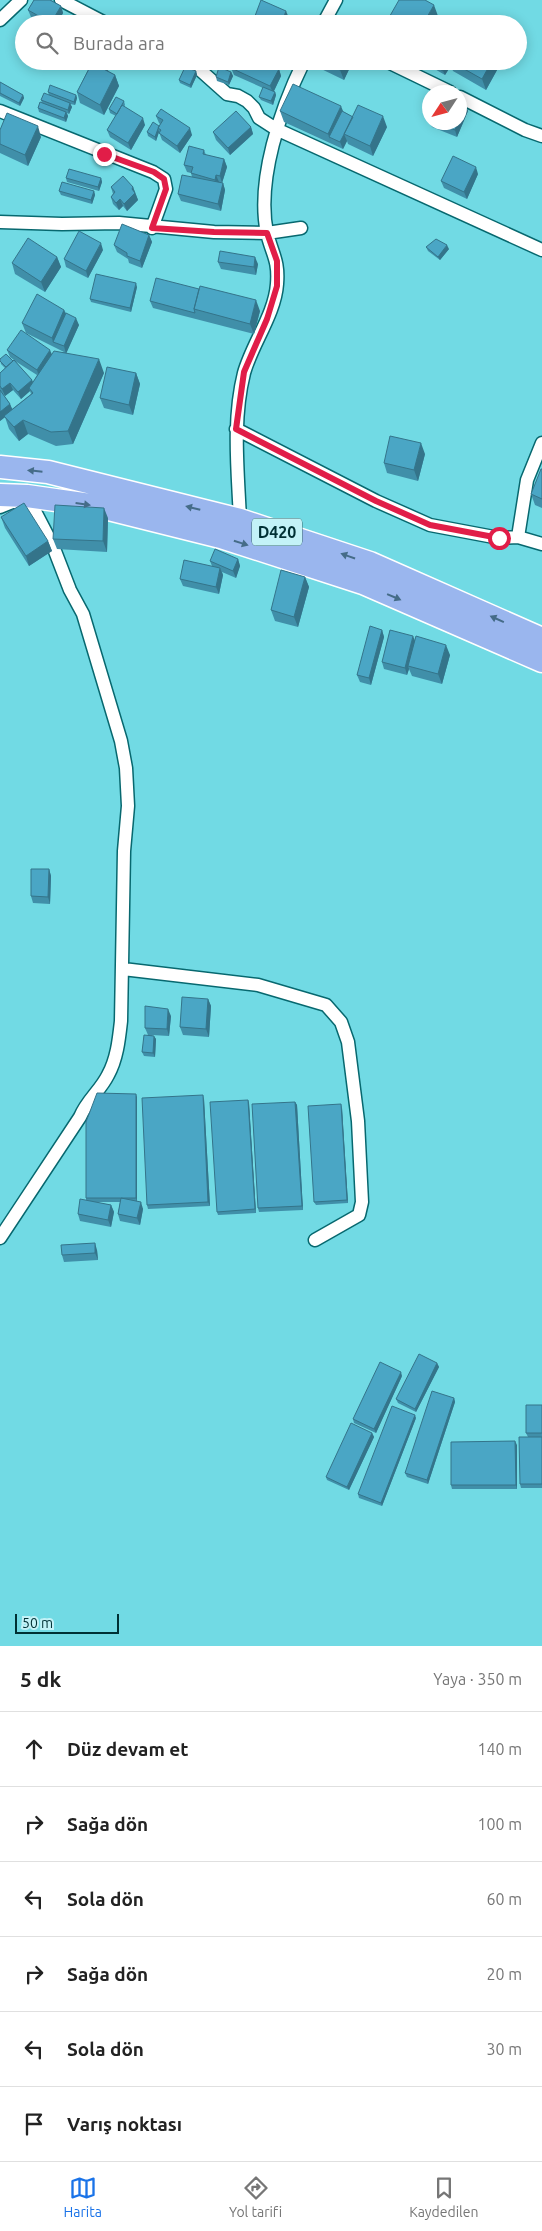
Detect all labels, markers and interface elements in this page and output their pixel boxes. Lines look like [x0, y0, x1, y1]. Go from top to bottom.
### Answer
search box [15, 15, 527, 70]
icon: search [33, 29, 61, 57]
text: Burada ara [73, 32, 165, 54]
north arrow [422, 85, 467, 130]
route end [93, 143, 116, 166]
one-way arrow [26, 466, 42, 474]
one-way arrow [76, 500, 92, 508]
one-way arrow [185, 504, 200, 512]
road number: D420 [252, 518, 302, 546]
route start [488, 527, 511, 550]
one-way arrow [233, 540, 248, 547]
one-way arrow [340, 552, 355, 559]
one-way arrow [387, 593, 401, 601]
one-way arrow [490, 615, 504, 623]
scale bar [15, 1611, 119, 1634]
text: 50 m [22, 1615, 53, 1631]
text: 5 dk [20, 1667, 61, 1691]
text: Yaya · 350 m [433, 1670, 522, 1688]
icon: ahead [20, 1735, 48, 1763]
text: Düz devam et [67, 1738, 188, 1760]
text: 140 m [477, 1740, 522, 1758]
icon: right [20, 1810, 48, 1838]
text: Sağa dön [67, 1813, 148, 1835]
text: 100 m [477, 1815, 522, 1833]
icon: left [20, 1885, 48, 1913]
text: Sola dön [67, 1888, 144, 1910]
text: 60 m [486, 1890, 522, 1908]
icon: right [20, 1960, 48, 1988]
text: Sağa dön [67, 1963, 148, 1985]
text: 20 m [486, 1965, 522, 1983]
icon: left [20, 2035, 48, 2063]
text: Sola dön [67, 2038, 144, 2060]
text: 30 m [486, 2040, 522, 2058]
icon: arrive [20, 2110, 48, 2138]
text: Varış noktası [67, 2113, 182, 2135]
tab: Harita [64, 2174, 102, 2220]
tab: Yol tarifi [229, 2174, 282, 2220]
tab: Kaydedilen [409, 2174, 478, 2220]

